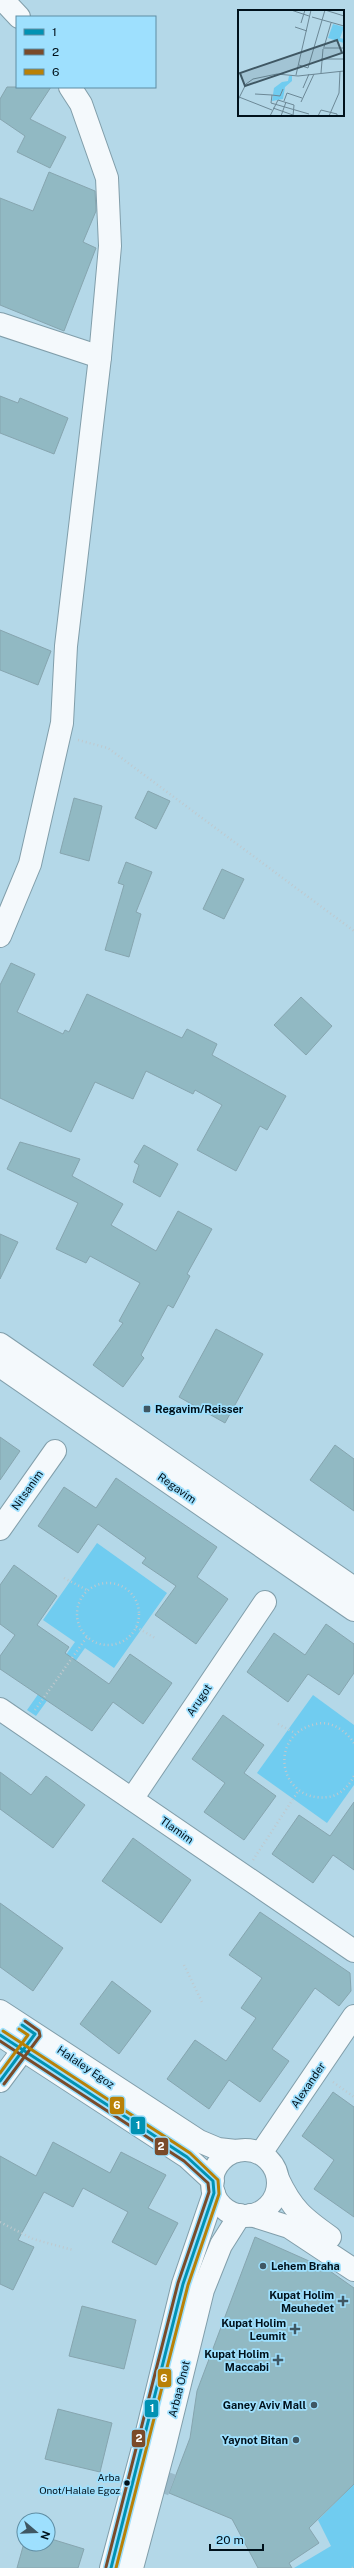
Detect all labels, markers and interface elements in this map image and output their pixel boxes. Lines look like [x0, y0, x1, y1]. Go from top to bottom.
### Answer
inset map [238, 10, 344, 116]
legend [16, 16, 156, 88]
text: 1 [52, 25, 57, 39]
text: 2 [52, 45, 59, 59]
text: 6 [52, 65, 59, 79]
place label: Regavim/Reisser [155, 1403, 244, 1415]
marker: Regavim/Reisser [142, 1404, 152, 1414]
street label: Nitsanim [9, 1468, 45, 1512]
street label: Regavim [156, 1470, 198, 1506]
street label: Arugot [184, 1682, 214, 1718]
street label: Tlamim [158, 1814, 196, 1846]
street label: Halaley Egoz [55, 2043, 117, 2091]
street label: Alexander [288, 2060, 328, 2110]
line badge: 6 [109, 2096, 125, 2115]
text: 6 [113, 2099, 121, 2111]
line badge: 1 [130, 2116, 146, 2135]
text: 1 [136, 2119, 140, 2131]
line badge: 2 [154, 2137, 169, 2156]
text: 2 [158, 2140, 165, 2152]
place label: Lehem Braha [271, 2260, 340, 2272]
marker: Lehem Braha [258, 2261, 268, 2271]
place label: Kupat Holim Meuhedet [269, 2289, 334, 2314]
marker: Kupat Holim Meuhedet [337, 2295, 349, 2307]
place label: Kupat Holim Leumit [221, 2317, 286, 2342]
marker: Kupat Holim Leumit [289, 2323, 301, 2335]
place label: Kupat Holim Maccabi [204, 2348, 269, 2373]
marker: Kupat Holim Maccabi [272, 2354, 284, 2366]
street label: Arbaa Onot [166, 2359, 192, 2419]
line badge: 6 [157, 2368, 172, 2388]
text: 6 [160, 2372, 168, 2384]
line badge: 1 [144, 2399, 159, 2418]
place label: Ganey Aviv Mall [223, 2399, 306, 2411]
marker: Ganey Aviv Mall [309, 2400, 319, 2410]
text: 1 [150, 2402, 154, 2414]
line badge: 2 [131, 2429, 146, 2448]
text: 2 [136, 2432, 143, 2444]
place label: Yaynot Bitan [222, 2434, 288, 2446]
marker: Yaynot Bitan [291, 2435, 301, 2445]
place label: Arba Onot/Halale Egoz [39, 2471, 120, 2496]
marker: Arba Onot/Halale Egoz [122, 2478, 132, 2488]
north arrow [16, 2512, 56, 2552]
scale bar [210, 2526, 263, 2552]
text: N [38, 2529, 53, 2541]
text: 20 m [216, 2533, 244, 2547]

